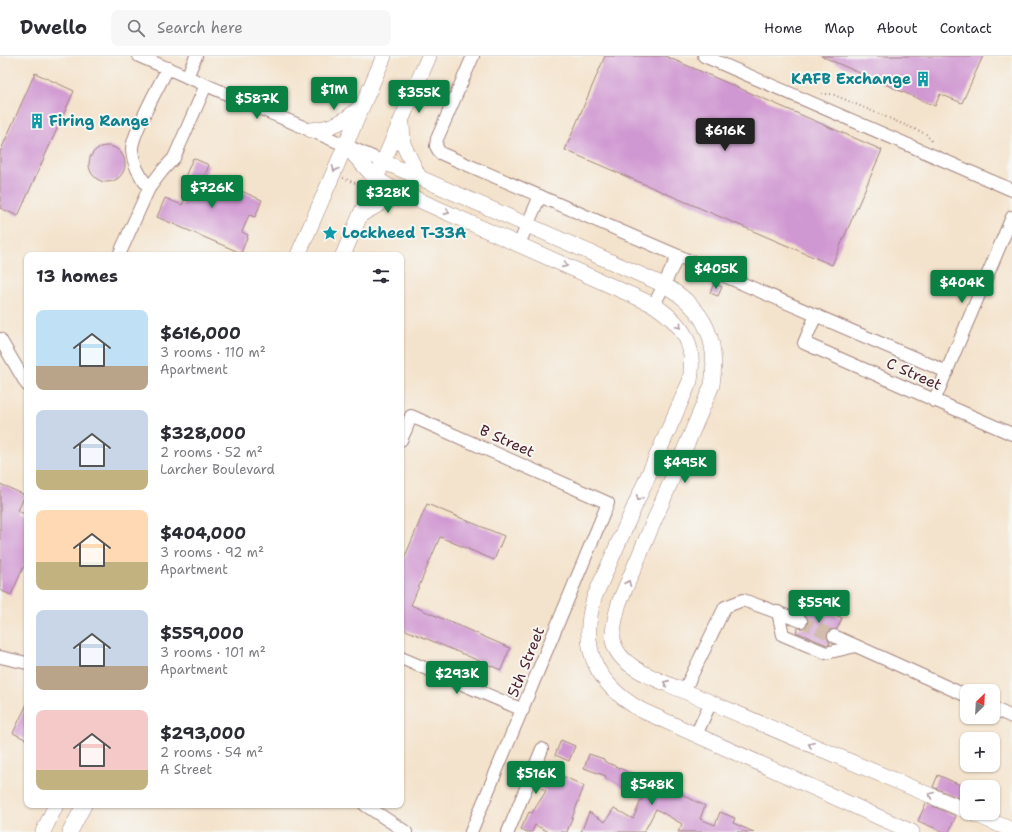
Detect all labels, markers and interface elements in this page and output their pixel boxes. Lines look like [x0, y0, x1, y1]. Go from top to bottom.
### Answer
search box [111, 10, 391, 46]
text: Dwello [20, 15, 87, 40]
icon: search [125, 17, 147, 39]
text: Search here [157, 18, 243, 38]
text: Home [764, 19, 803, 37]
text: Map [825, 19, 855, 37]
text: About [877, 19, 918, 37]
text: Contact [940, 19, 992, 37]
place label: KAFB Exchange [791, 69, 911, 89]
building icon: KAFB Exchange [914, 70, 932, 88]
pin: $1M [315, 77, 353, 111]
pin: $355K [391, 80, 447, 114]
text: $1M [320, 81, 348, 98]
text: $355K [398, 84, 440, 101]
pin: $587K [229, 86, 285, 120]
text: $587K [235, 90, 279, 107]
place label: Firing Range [49, 111, 149, 131]
building icon: Firing Range [28, 112, 46, 130]
pin: $616K [697, 118, 753, 152]
text: $616K [705, 122, 745, 139]
one-way arrow [332, 164, 340, 172]
pin: $726K [184, 175, 240, 209]
text: $726K [190, 179, 234, 196]
pin: $328K [360, 180, 416, 214]
text: $328K [366, 184, 410, 201]
one-way arrow [442, 207, 450, 215]
place label: Lockheed T-33A [342, 223, 467, 243]
place icon: Lockheed T-33A [321, 224, 339, 242]
pin: $405K [688, 256, 744, 290]
one-way arrow [561, 260, 569, 268]
text: $405K [694, 260, 738, 277]
text: 13 homes [36, 265, 118, 287]
icon: filters [370, 265, 392, 287]
pin: $404K [934, 270, 990, 304]
text: $404K [940, 274, 984, 291]
one-way arrow [674, 321, 681, 328]
text: $616,000 [160, 322, 241, 344]
icon: home [68, 326, 116, 374]
text: 3 rooms · 110 m² [160, 344, 266, 361]
street label: C Street [883, 353, 945, 395]
text: Apartment [160, 361, 228, 378]
street label: B Street [476, 420, 538, 462]
text: $328,000 [160, 422, 246, 444]
icon: home [68, 426, 116, 474]
text: 2 rooms · 52 m² [160, 444, 263, 461]
pin: $495K [657, 450, 713, 484]
text: $495K [663, 454, 707, 471]
text: Larcher Boulevard [160, 461, 275, 478]
one-way arrow [636, 493, 644, 501]
text: $404,000 [160, 522, 246, 544]
icon: home [68, 526, 116, 574]
text: 3 rooms · 92 m² [160, 544, 264, 561]
text: Apartment [160, 561, 228, 578]
one-way arrow [623, 580, 631, 587]
pin: $559K [791, 590, 847, 624]
text: $559K [798, 594, 840, 611]
text: $559,000 [160, 622, 244, 644]
street label: 5th Street [503, 624, 549, 700]
icon: home [68, 626, 116, 674]
text: 3 rooms · 101 m² [160, 644, 266, 661]
text: Apartment [160, 661, 228, 678]
pin: $293K [429, 661, 485, 695]
text: $293K [435, 665, 479, 682]
one-way arrow [663, 680, 670, 688]
north arrow [960, 684, 1000, 724]
map controls [960, 684, 1000, 820]
text: $293,000 [160, 722, 245, 744]
icon: home [68, 726, 116, 774]
button: + [960, 732, 1000, 772]
one-way arrow [808, 741, 815, 749]
text: 2 rooms · 54 m² [160, 744, 263, 761]
text: A Street [160, 761, 212, 778]
pin: $516K [508, 761, 564, 795]
text: $516K [516, 765, 556, 782]
pin: $548K [624, 772, 680, 806]
text: $548K [630, 776, 674, 793]
button: − [960, 780, 1000, 820]
one-way arrow [928, 792, 935, 800]

